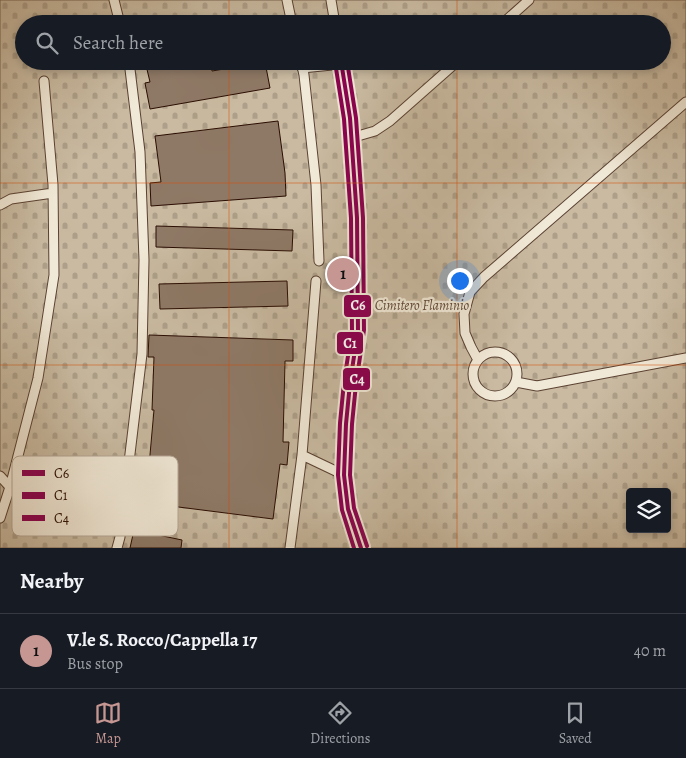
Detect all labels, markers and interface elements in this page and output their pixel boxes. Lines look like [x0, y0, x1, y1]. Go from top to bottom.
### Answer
search box [15, 15, 671, 70]
icon: search [33, 29, 61, 57]
text: Search here [73, 30, 163, 56]
pin: 1 [327, 255, 359, 293]
your location [447, 268, 473, 294]
line badge: C6 [343, 294, 372, 318]
text: C6 [350, 296, 366, 315]
park label: Cimitero Flaminio [375, 296, 470, 315]
line badge: C1 [336, 331, 364, 355]
text: C1 [343, 334, 357, 353]
line badge: C4 [342, 367, 371, 391]
text: C4 [349, 370, 365, 389]
legend [12, 456, 178, 536]
text: C6 [54, 464, 69, 483]
text: C1 [54, 486, 68, 505]
map controls [626, 488, 671, 533]
button: layers [626, 488, 671, 533]
text: C4 [54, 509, 69, 528]
text: Nearby [20, 567, 83, 595]
text: V.le S. Rocco/Cappella 17 [67, 627, 257, 653]
text: 1 [33, 640, 39, 662]
text: 40 m [634, 640, 666, 662]
text: Bus stop [67, 653, 123, 675]
tab: Map [94, 699, 122, 748]
tab: Directions [310, 699, 370, 748]
tab: Saved [559, 699, 592, 748]

